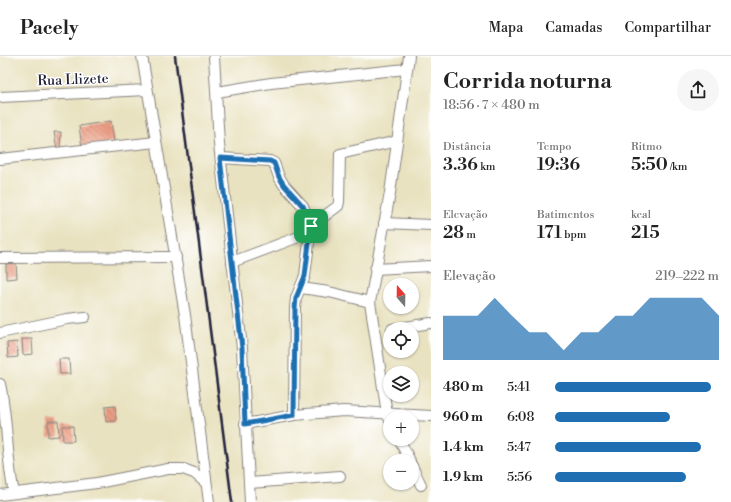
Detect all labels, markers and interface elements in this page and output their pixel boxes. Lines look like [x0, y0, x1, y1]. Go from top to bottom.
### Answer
text: Pacely [20, 16, 79, 40]
text: Mapa [489, 19, 523, 37]
text: Camadas [545, 19, 602, 37]
text: Compartilhar [624, 19, 711, 37]
text: Corrida noturna [443, 68, 612, 95]
button: share [677, 69, 719, 111]
street label: Rua Llizete [37, 70, 109, 90]
text: 18:56 · 7 × 480 m [443, 97, 540, 113]
text: Distância [443, 140, 491, 154]
text: Tempo [537, 140, 571, 154]
text: Ritmo [631, 140, 662, 154]
text: 3.36 [443, 154, 478, 176]
text: 19:36 [537, 154, 580, 176]
text: 5:50 [631, 154, 668, 176]
text: km [478, 160, 496, 174]
text: /km [668, 160, 687, 174]
text: Elevação [443, 208, 488, 222]
text: Batimentos [537, 208, 594, 222]
text: kcal [631, 208, 651, 222]
pin [294, 209, 328, 243]
icon: arrive [300, 215, 322, 237]
text: 28 [443, 222, 464, 244]
text: 171 [537, 222, 562, 244]
text: 215 [631, 222, 660, 244]
text: m [464, 228, 476, 242]
text: bpm [562, 228, 586, 242]
text: Elevação [443, 268, 496, 284]
text: 219–222 m [655, 268, 719, 284]
north arrow [383, 278, 419, 314]
map controls [383, 278, 419, 490]
button: locate [383, 322, 419, 358]
button: layers [383, 366, 419, 402]
text: 480 m [443, 379, 483, 395]
text: 5:41 [507, 379, 530, 395]
text: 960 m [443, 409, 483, 425]
text: 6:08 [507, 409, 534, 425]
button: + [383, 410, 419, 446]
text: 1.4 km [443, 439, 484, 455]
text: 5:47 [507, 439, 531, 455]
button: − [383, 454, 419, 490]
text: 1.9 km [443, 469, 483, 485]
text: 5:56 [507, 469, 532, 485]

